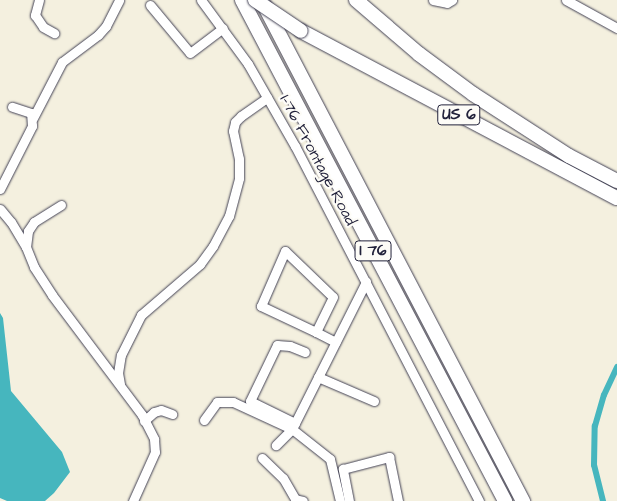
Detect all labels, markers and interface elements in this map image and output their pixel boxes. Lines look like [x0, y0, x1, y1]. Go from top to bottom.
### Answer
street label: I-76 Frontage Road [275, 91, 361, 229]
road number: US 6 [436, 102, 482, 128]
road number: I 76 [354, 238, 392, 264]

